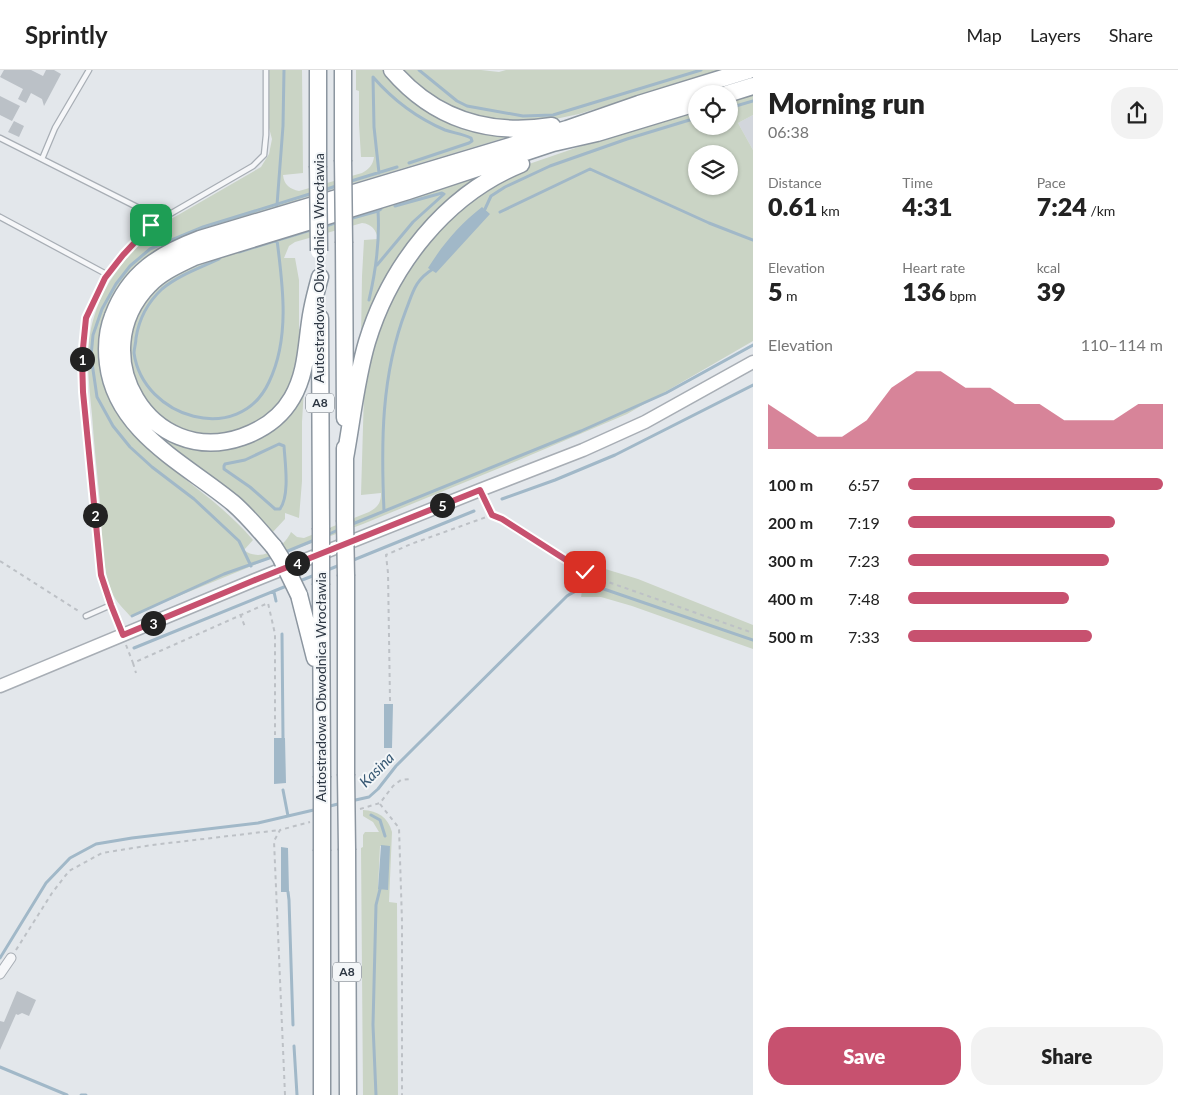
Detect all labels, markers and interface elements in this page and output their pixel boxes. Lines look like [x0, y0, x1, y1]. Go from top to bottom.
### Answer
text: Sprintly [25, 20, 108, 49]
text: Map [966, 24, 1002, 46]
text: Layers [1030, 24, 1081, 46]
text: Share [1109, 24, 1153, 46]
map controls [688, 85, 738, 195]
button: locate [688, 85, 738, 135]
text: Morning run [768, 86, 925, 120]
button: share [1111, 87, 1163, 139]
text: 06:38 [768, 122, 809, 141]
button: layers [688, 145, 738, 195]
street label: Autostradowa Obwodnica Wrocławia [310, 153, 327, 383]
text: Distance [768, 174, 822, 191]
text: Time [902, 174, 933, 191]
text: Pace [1037, 174, 1066, 191]
text: 0.61 [768, 191, 817, 221]
text: 4:31 [902, 191, 952, 221]
text: 7:24 [1037, 191, 1087, 221]
text: km [817, 202, 840, 219]
text: /km [1087, 202, 1115, 219]
pin [130, 204, 172, 246]
icon: arrive [137, 211, 165, 239]
text: Elevation [768, 259, 825, 276]
text: Heart rate [902, 259, 965, 276]
text: kcal [1037, 259, 1060, 276]
text: 5 [768, 276, 783, 306]
text: 136 [902, 276, 946, 306]
text: 39 [1037, 276, 1066, 306]
text: m [783, 287, 798, 304]
text: bpm [946, 287, 977, 304]
text: Elevation [768, 335, 833, 354]
text: 110–114 m [1081, 335, 1163, 354]
pin: 1 [70, 346, 94, 372]
text: 1 [78, 351, 87, 368]
road number: A8 [306, 393, 334, 412]
text: 100 m [768, 475, 813, 494]
text: 6:57 [848, 475, 880, 494]
pin: 5 [430, 492, 454, 518]
text: 5 [438, 497, 447, 514]
pin: 2 [82, 502, 108, 528]
text: 2 [91, 507, 100, 524]
text: 200 m [768, 513, 813, 532]
text: 7:19 [848, 513, 880, 532]
pin: 4 [284, 550, 310, 576]
pin [564, 551, 606, 593]
text: 300 m [768, 551, 813, 570]
text: 7:23 [848, 551, 880, 570]
text: 4 [293, 555, 302, 572]
icon: check [571, 558, 599, 586]
street label: Autostradowa Obwodnica Wrocławia [312, 572, 329, 802]
text: 400 m [768, 589, 813, 608]
text: 7:48 [848, 589, 880, 608]
pin: 3 [140, 610, 166, 636]
text: 3 [149, 615, 158, 632]
text: 500 m [768, 627, 813, 646]
text: 7:33 [848, 627, 880, 646]
water label: Kasina [355, 748, 398, 790]
road number: A8 [333, 962, 361, 982]
button: Save [768, 1027, 961, 1085]
button: Share [971, 1027, 1163, 1085]

